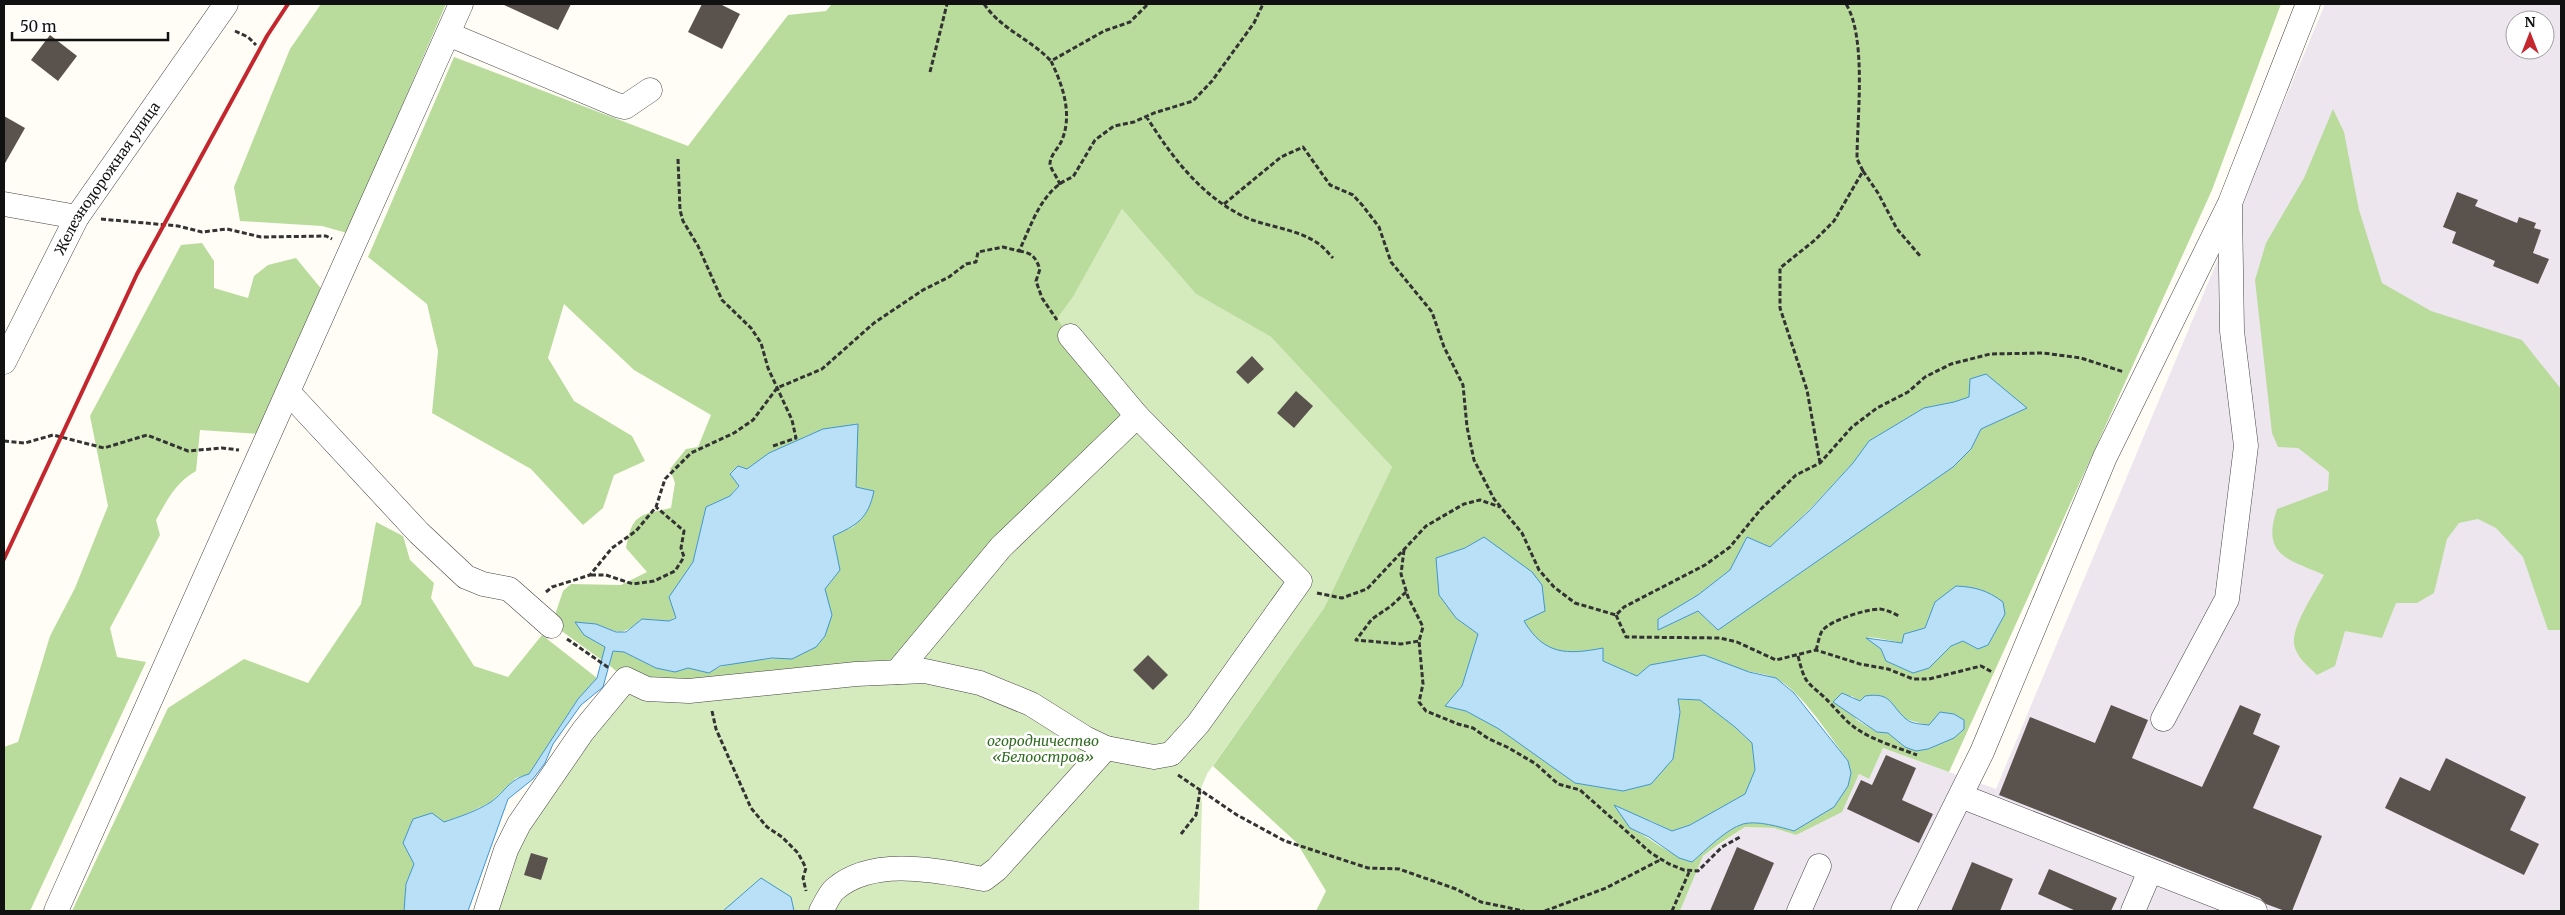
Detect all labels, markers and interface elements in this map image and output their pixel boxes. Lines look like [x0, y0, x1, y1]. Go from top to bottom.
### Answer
scale bar [12, 10, 169, 42]
north arrow [2505, 10, 2555, 60]
text: N [2524, 13, 2536, 31]
text: 50 m [20, 17, 57, 36]
street label: Железнодорожная улица [50, 98, 164, 258]
park label: огородничество «Белоостров» [987, 732, 1099, 766]

